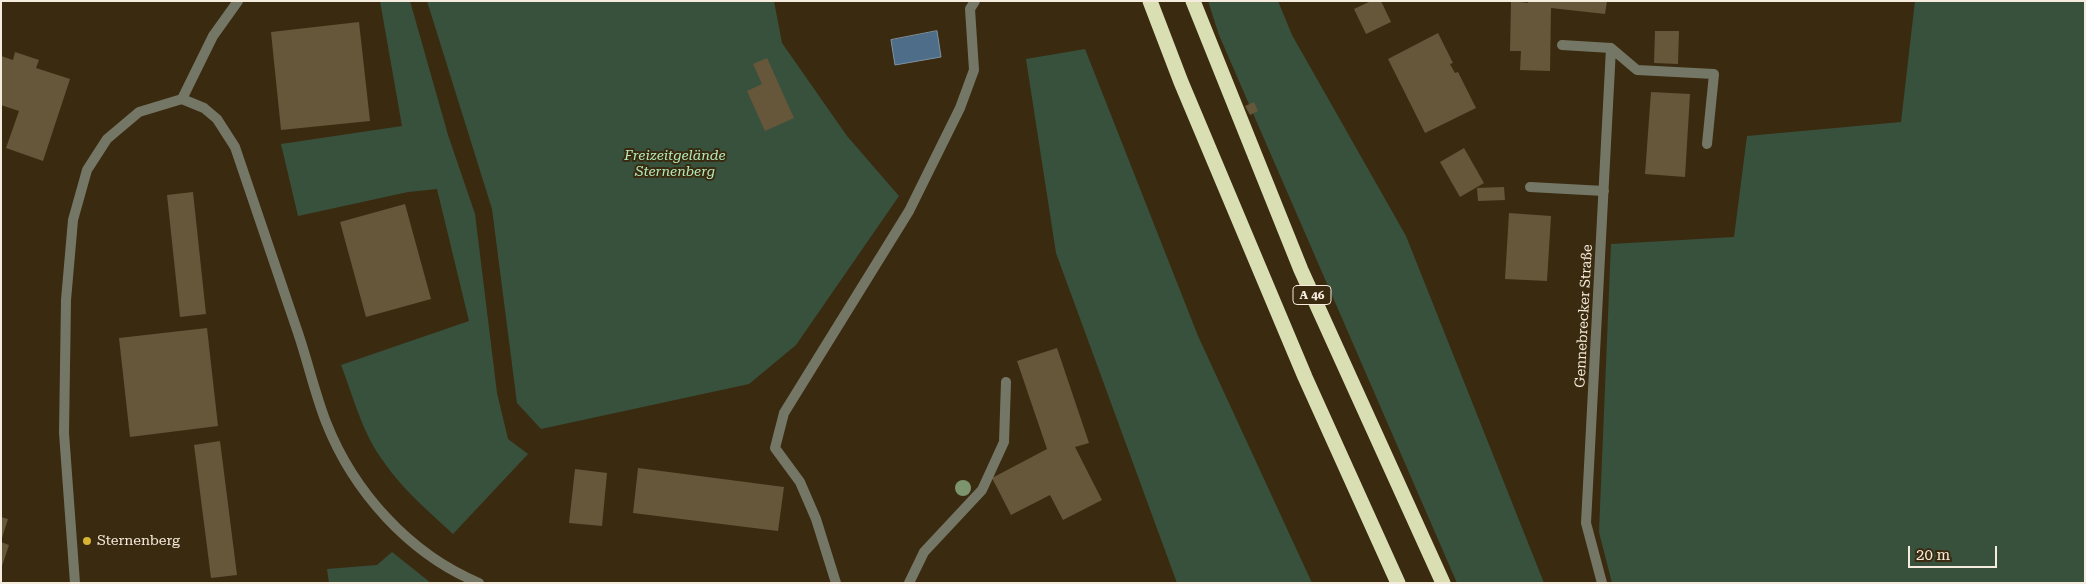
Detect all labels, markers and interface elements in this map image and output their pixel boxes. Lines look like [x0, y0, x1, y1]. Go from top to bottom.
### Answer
park label: Freizeitgelände Sternenberg [624, 148, 726, 180]
street label: Gennebrecker Straße [1572, 244, 1596, 388]
road number: A 46 [1293, 286, 1331, 304]
place label: Sternenberg [97, 533, 180, 549]
marker: Sternenberg [81, 535, 93, 547]
scale bar [1911, 536, 2000, 568]
text: 20 m [1916, 546, 1950, 564]

